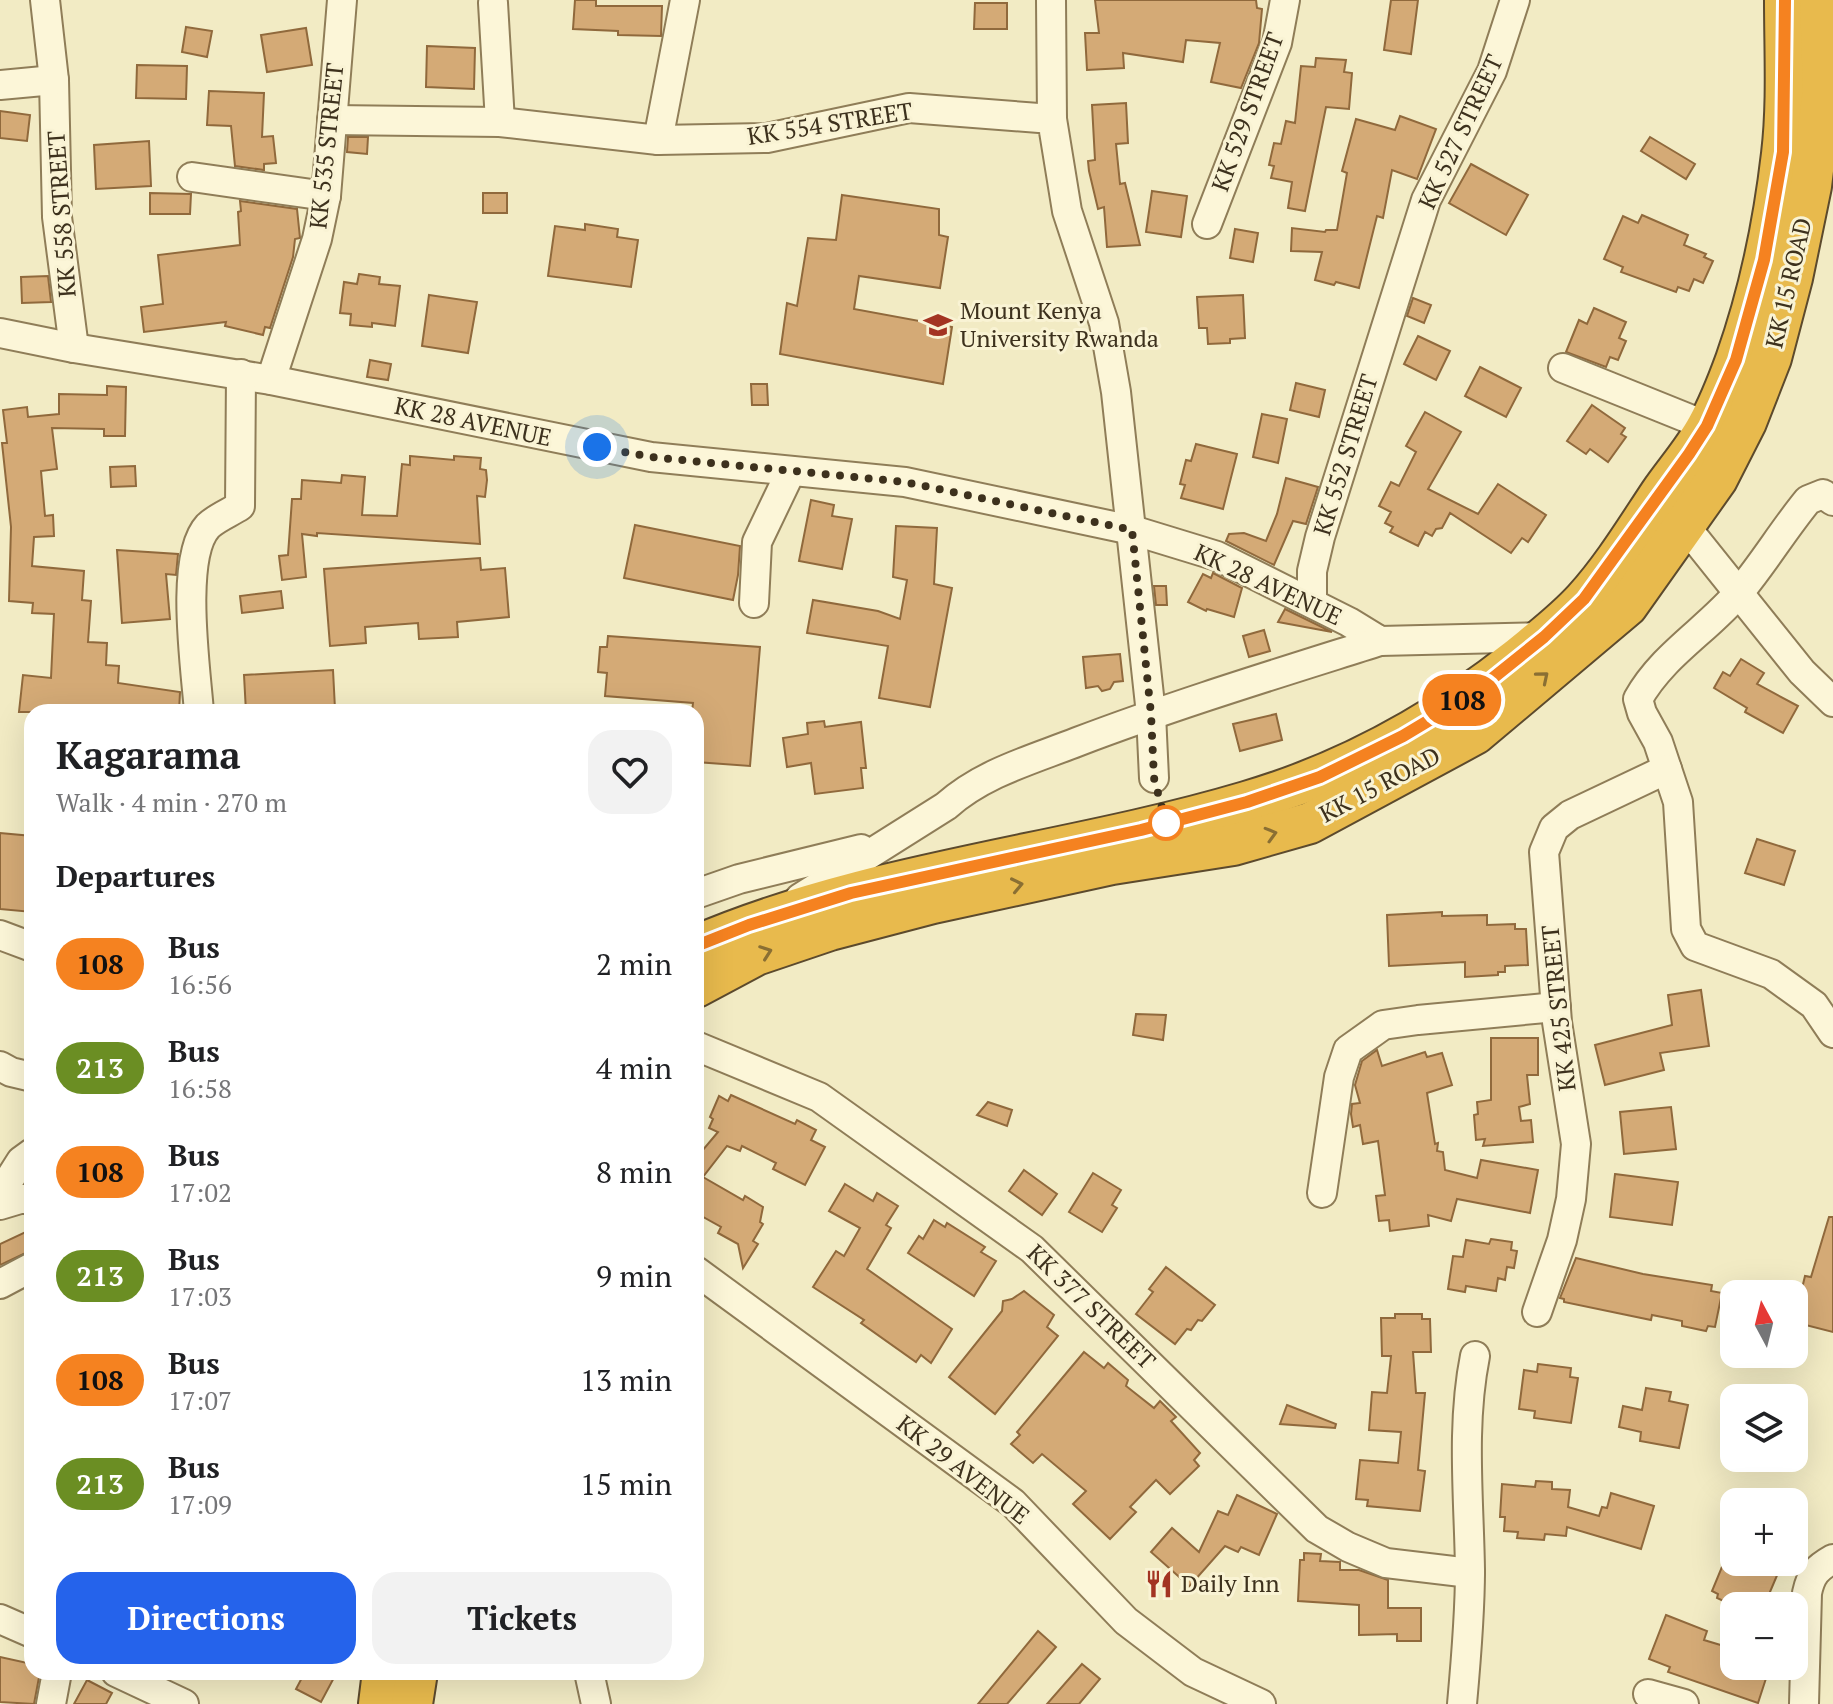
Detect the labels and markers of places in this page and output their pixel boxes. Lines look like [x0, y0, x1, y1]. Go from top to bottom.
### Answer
place label: Mount Kenya University Rwanda [960, 294, 1159, 354]
school or university icon: Mount Kenya University Rwanda [923, 310, 953, 340]
unlabelled marker [1149, 806, 1183, 840]
place label: Daily Inn [1181, 1567, 1279, 1599]
restaurant icon: Daily Inn [1144, 1569, 1174, 1599]

